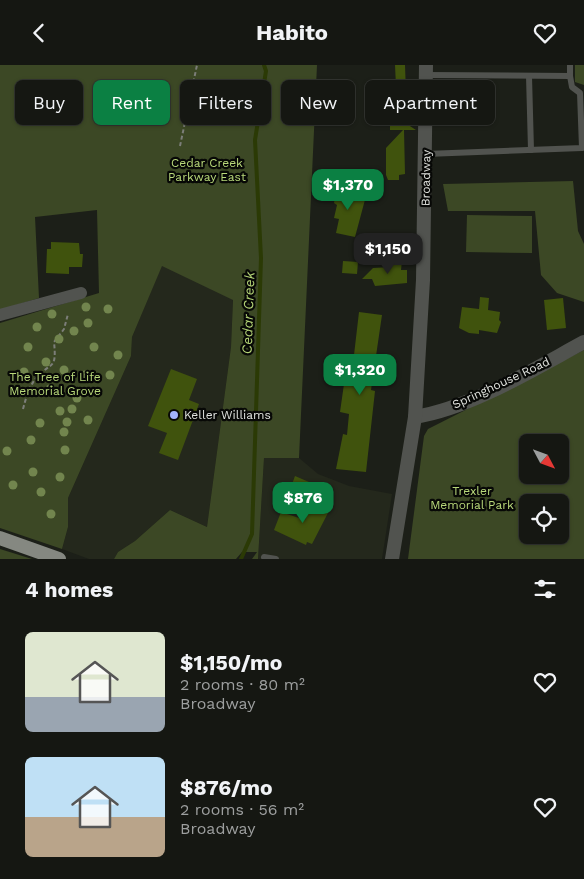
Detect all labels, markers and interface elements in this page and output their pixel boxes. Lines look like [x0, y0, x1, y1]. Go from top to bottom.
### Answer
icon: back [25, 19, 53, 47]
icon: heart [531, 19, 559, 47]
text: Habito [256, 20, 328, 45]
chip: Buy [15, 80, 83, 125]
chip: Rent [93, 80, 170, 125]
chip: Filters [180, 80, 271, 125]
chip: New [281, 80, 355, 125]
chip: Apartment [365, 80, 495, 125]
street label: Broadway [419, 149, 434, 206]
park label: Cedar Creek Parkway East [168, 156, 246, 184]
pin: $1,370 [307, 169, 389, 211]
text: $1,370 [323, 175, 373, 194]
pin: $1,150 [347, 233, 429, 275]
text: $1,150 [365, 239, 411, 258]
water label: Cedar Creek [239, 271, 257, 355]
pin: $1,320 [319, 353, 401, 396]
street label: Springhouse Road [450, 354, 552, 412]
text: $1,320 [334, 360, 386, 379]
park label: The Tree of Life Memorial Grove [9, 370, 101, 398]
place label: Keller Williams [184, 408, 271, 422]
marker: Keller Williams [168, 409, 180, 421]
north arrow [519, 434, 569, 484]
map controls [519, 434, 569, 544]
pin: $876 [273, 481, 333, 524]
park label: Trexler Memorial Park [430, 484, 514, 512]
text: $876 [284, 488, 322, 507]
button: locate [519, 494, 569, 544]
icon: filters [531, 575, 559, 603]
text: 4 homes [25, 577, 113, 602]
text: $1,150/mo [180, 650, 282, 675]
icon: home [65, 652, 125, 712]
icon: heart [531, 668, 559, 696]
text: 2 rooms · 80 m² [180, 675, 305, 694]
text: Broadway [180, 694, 255, 713]
text: $876/mo [180, 775, 273, 800]
icon: home [65, 777, 125, 837]
icon: heart [531, 793, 559, 821]
text: 2 rooms · 56 m² [180, 800, 304, 819]
text: Broadway [180, 819, 255, 838]

